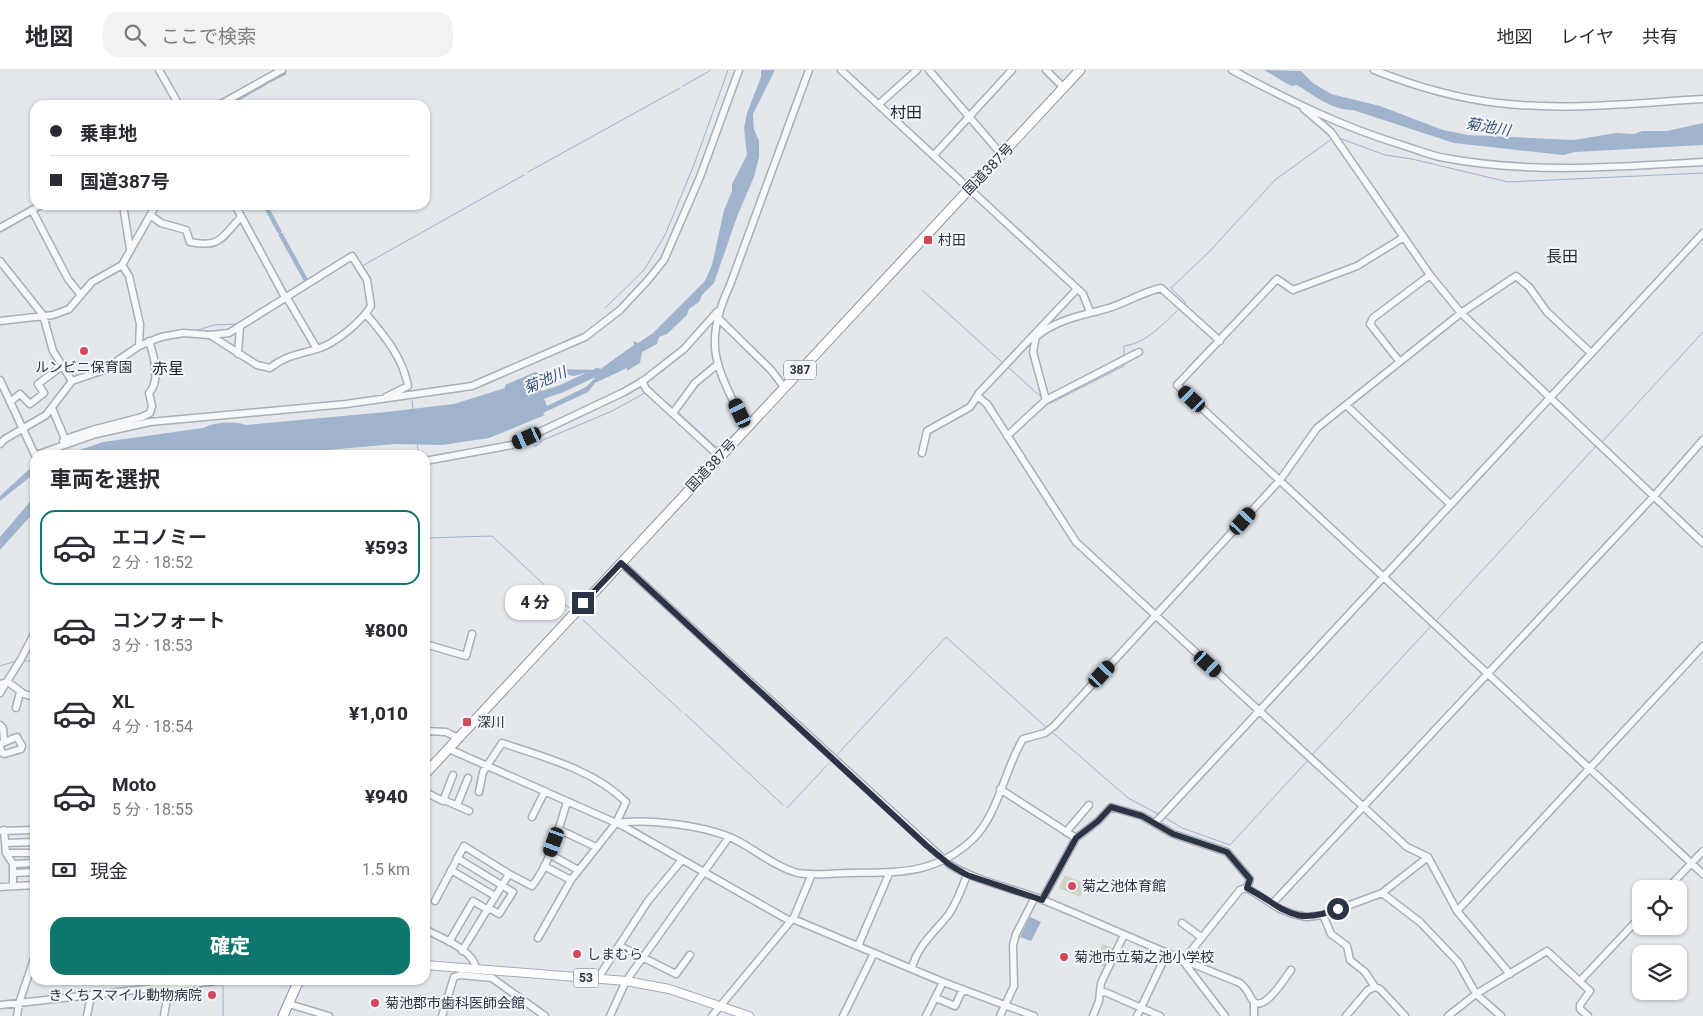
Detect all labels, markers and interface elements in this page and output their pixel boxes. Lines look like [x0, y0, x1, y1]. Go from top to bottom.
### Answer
search box [103, 12, 453, 57]
icon: search [121, 21, 149, 49]
text: 地図 [25, 23, 73, 51]
text: ここで検索 [161, 25, 256, 48]
text: 地図 [1497, 26, 1533, 47]
text: レイヤ [1561, 26, 1614, 47]
text: 共有 [1642, 26, 1678, 47]
district label: 村田 [890, 103, 922, 122]
water label: 菊池川 [1464, 114, 1514, 140]
text: 乗車地 [80, 122, 137, 145]
street label: 国道387号 [959, 140, 1017, 198]
text: 国道387号 [80, 170, 170, 193]
place label: 村田 [938, 232, 966, 248]
marker: 村田 [922, 234, 934, 246]
district label: 長田 [1546, 247, 1578, 266]
marker: ルンビニ保育園 [78, 345, 90, 357]
place label: ルンビニ保育園 [35, 359, 133, 375]
district label: 赤星 [152, 359, 184, 378]
road number: 387 [784, 360, 816, 380]
water label: 菊池川 [521, 362, 571, 397]
car [1175, 383, 1208, 415]
car [726, 396, 753, 430]
car [510, 425, 543, 451]
street label: 国道387号 [683, 436, 739, 494]
text: 車両を選択 [50, 467, 160, 492]
car [1227, 505, 1258, 537]
icon: car [52, 525, 97, 570]
text: エコノミー [112, 526, 207, 549]
text: ¥593 [365, 536, 408, 559]
text: 2 分 · 18:52 [112, 553, 193, 572]
callout: 4 分 [506, 586, 566, 620]
route end [572, 592, 594, 614]
text: 4 分 [520, 593, 550, 612]
icon: car [52, 608, 97, 653]
text: コンフォート [112, 609, 225, 632]
text: ¥800 [365, 619, 408, 642]
text: 3 分 · 18:53 [112, 636, 193, 655]
car [1191, 648, 1224, 680]
car [1086, 658, 1117, 690]
text: XL [112, 690, 134, 713]
icon: car [52, 691, 97, 736]
text: ¥1,010 [349, 702, 408, 725]
place label: 深川 [477, 714, 505, 730]
marker: 深川 [461, 716, 473, 728]
text: 4 分 · 18:54 [112, 717, 193, 736]
text: Moto [112, 773, 156, 796]
icon: car [52, 774, 97, 819]
text: ¥940 [365, 785, 408, 808]
text: 5 分 · 18:55 [112, 800, 193, 819]
car [541, 825, 566, 859]
icon: cash [50, 856, 78, 884]
text: 現金 [90, 860, 128, 883]
text: 1.5 km [362, 860, 410, 879]
place label: 菊之池体育館 [1082, 878, 1166, 894]
marker: 菊之池体育館 [1066, 880, 1078, 892]
map controls [1632, 880, 1687, 1000]
button: locate [1632, 880, 1687, 935]
route start [1327, 898, 1349, 920]
button: 確定 [50, 917, 410, 975]
button: layers [1632, 945, 1687, 1000]
place label: しまむら [587, 946, 643, 962]
marker: しまむら [571, 948, 583, 960]
place label: 菊池市立菊之池小学校 [1074, 949, 1214, 965]
marker: 菊池市立菊之池小学校 [1058, 951, 1070, 963]
road number: 53 [574, 968, 598, 988]
place label: きくちスマイル動物病院 [48, 987, 202, 1003]
marker: きくちスマイル動物病院 [206, 989, 218, 1001]
place label: 菊池郡市歯科医師会館 [385, 995, 525, 1011]
marker: 菊池郡市歯科医師会館 [369, 997, 381, 1009]

